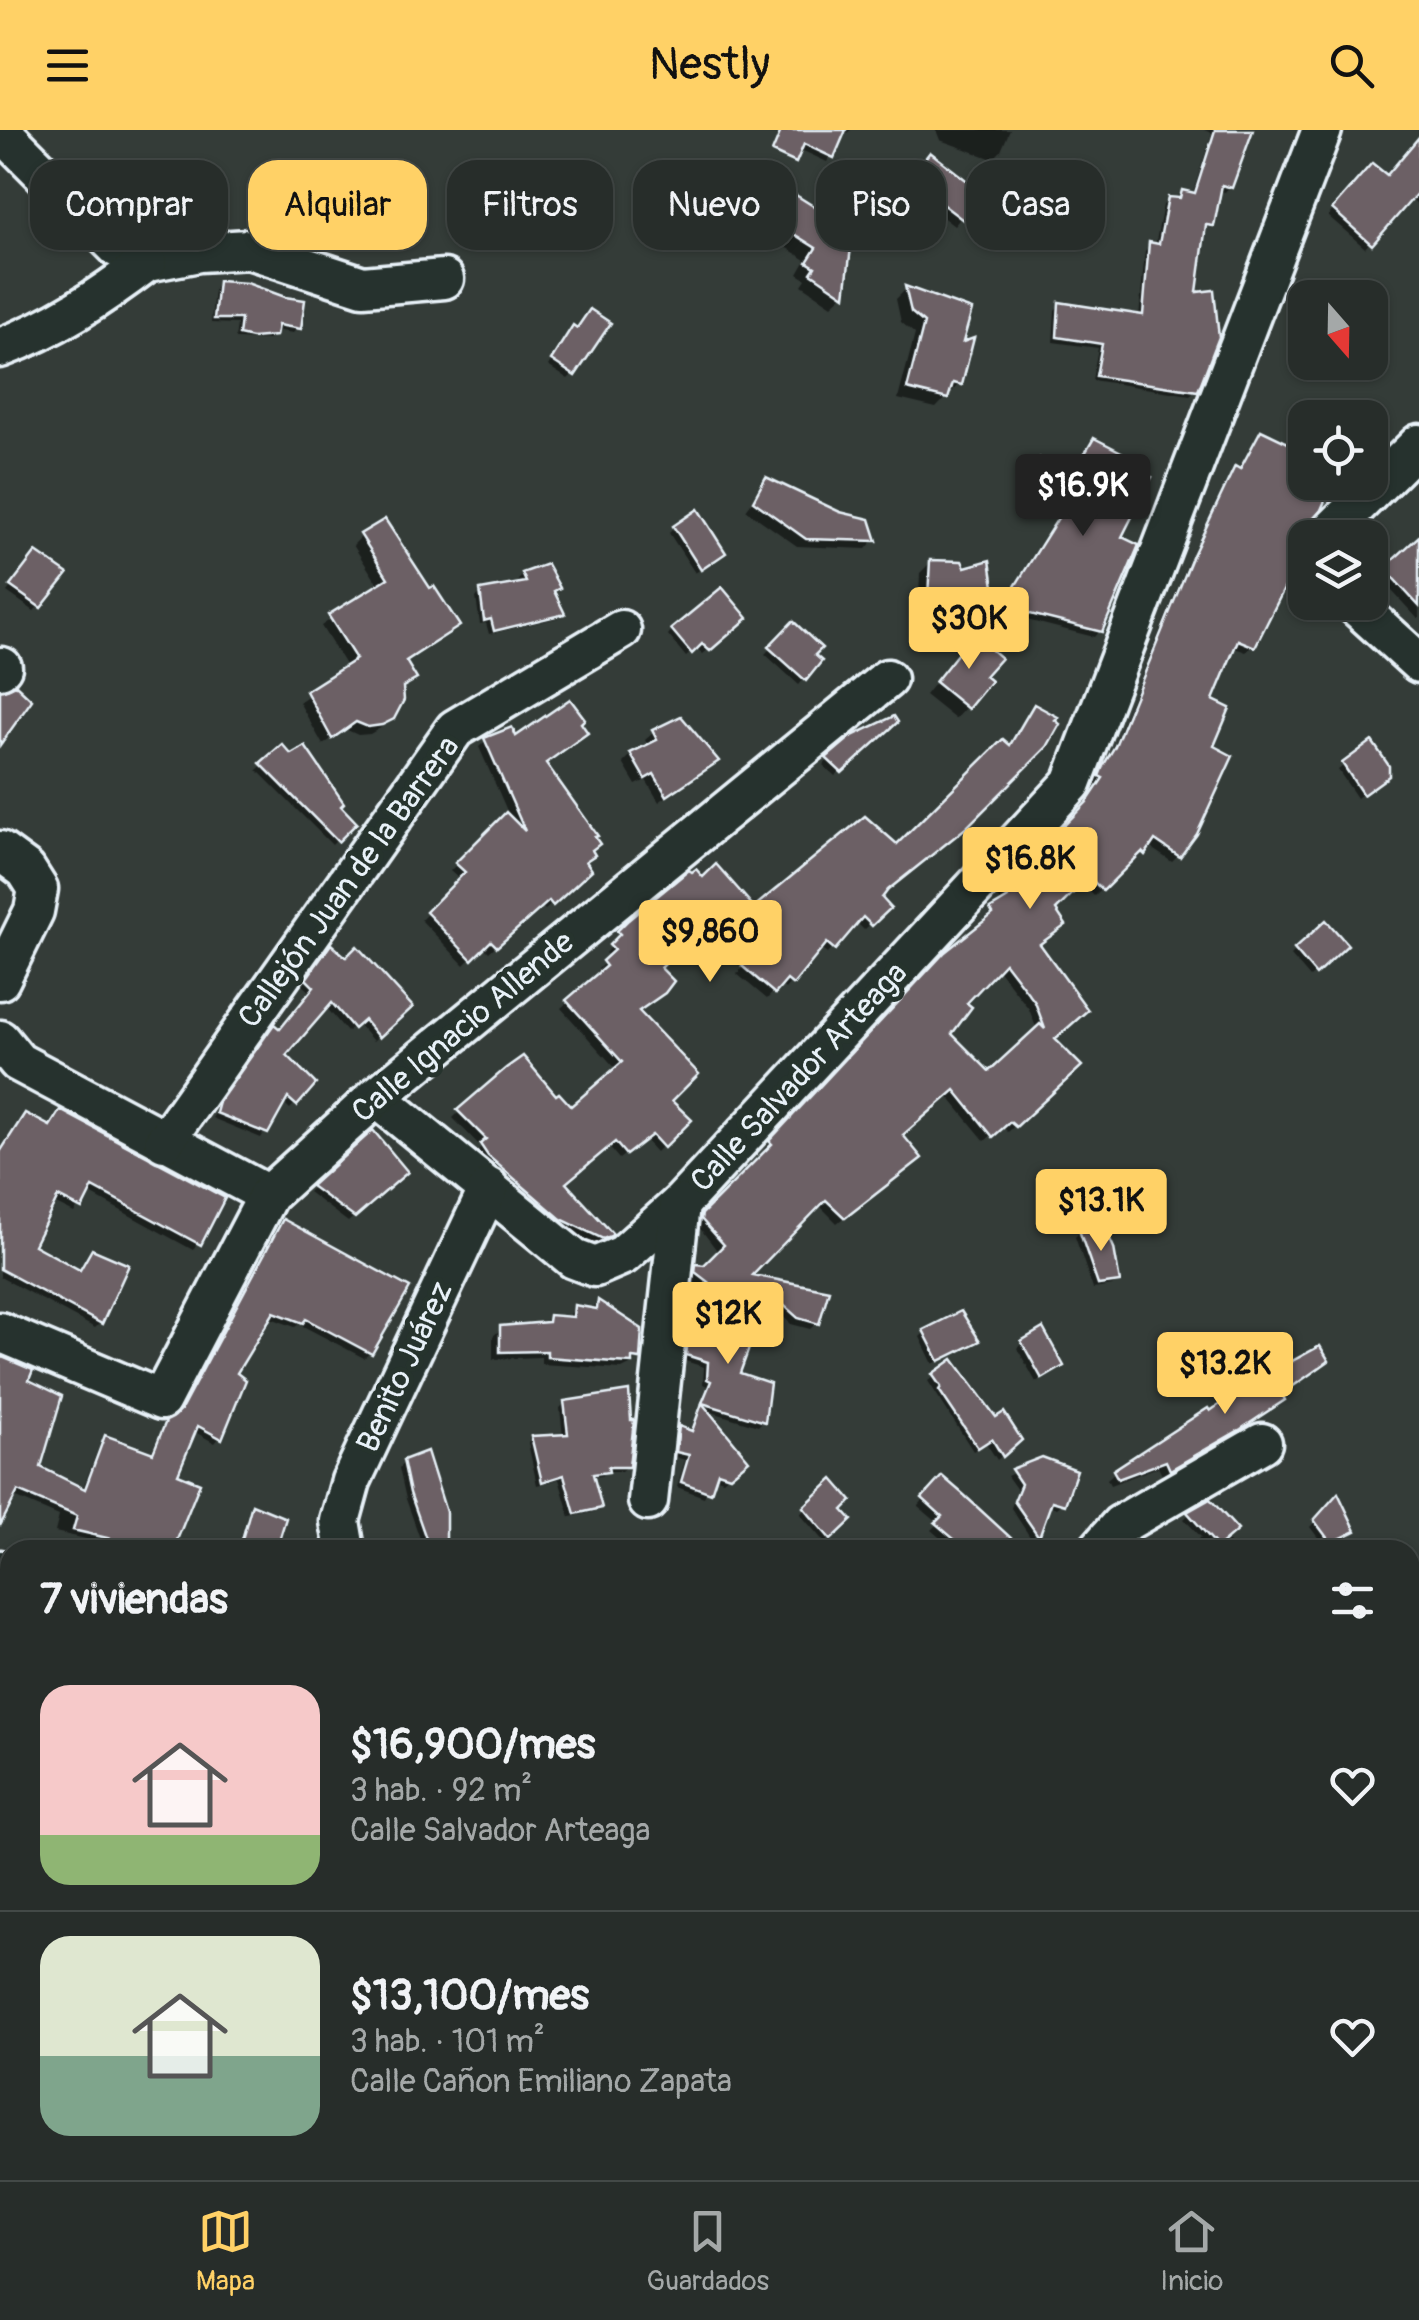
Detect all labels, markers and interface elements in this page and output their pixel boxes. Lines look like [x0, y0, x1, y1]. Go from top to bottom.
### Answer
text: Nestly [649, 37, 770, 93]
icon: menu [40, 38, 95, 93]
icon: search [1324, 38, 1379, 93]
chip: Comprar [30, 160, 228, 250]
chip: Alquilar [248, 160, 427, 250]
chip: Filtros [447, 160, 613, 250]
chip: Nuevo [633, 160, 796, 250]
chip: Piso [816, 160, 946, 250]
chip: Casa [966, 160, 1105, 250]
north arrow [1288, 280, 1388, 380]
map controls [1288, 280, 1388, 620]
button: locate [1288, 400, 1388, 500]
pin: $16.9K [1002, 454, 1164, 539]
text: $16.9K [1037, 466, 1129, 506]
button: layers [1288, 520, 1388, 620]
pin: $30K [910, 587, 1028, 672]
text: $30K [931, 599, 1007, 639]
street label: Callejón Juan de la Barrera [230, 728, 468, 1036]
pin: $16.8K [949, 827, 1111, 912]
text: $16.8K [985, 839, 1075, 879]
pin: $9,860 [629, 900, 791, 985]
text: $9,860 [661, 912, 759, 952]
street label: Calle Ignacio Allende [344, 922, 582, 1132]
street label: Calle Salvador Arteaga [682, 954, 916, 1200]
pin: $13.1K [1020, 1169, 1182, 1254]
text: $13.1K [1058, 1181, 1144, 1221]
street label: Benito Juárez [348, 1275, 462, 1459]
pin: $12K [669, 1282, 787, 1367]
text: $12K [694, 1294, 762, 1334]
pin: $13.2K [1144, 1332, 1306, 1417]
text: $13.2K [1179, 1344, 1271, 1384]
icon: filters [1325, 1573, 1380, 1628]
text: 7 viviendas [40, 1574, 228, 1626]
text: $16,900/mes [350, 1719, 595, 1771]
icon: home [120, 1725, 240, 1845]
icon: heart [1325, 1758, 1380, 1813]
text: 3 hab. · 92 m² [350, 1771, 532, 1811]
text: Calle Salvador Arteaga [350, 1811, 650, 1851]
text: $13,100/mes [350, 1970, 589, 2022]
icon: home [120, 1976, 240, 2096]
icon: heart [1325, 2009, 1380, 2064]
text: 3 hab. · 101 m² [350, 2022, 545, 2062]
text: Calle Cañon Emiliano Zapata [350, 2062, 732, 2102]
tab: Mapa [196, 2204, 255, 2299]
tab: Guardados [646, 2204, 769, 2299]
tab: Inicio [1160, 2204, 1223, 2299]

